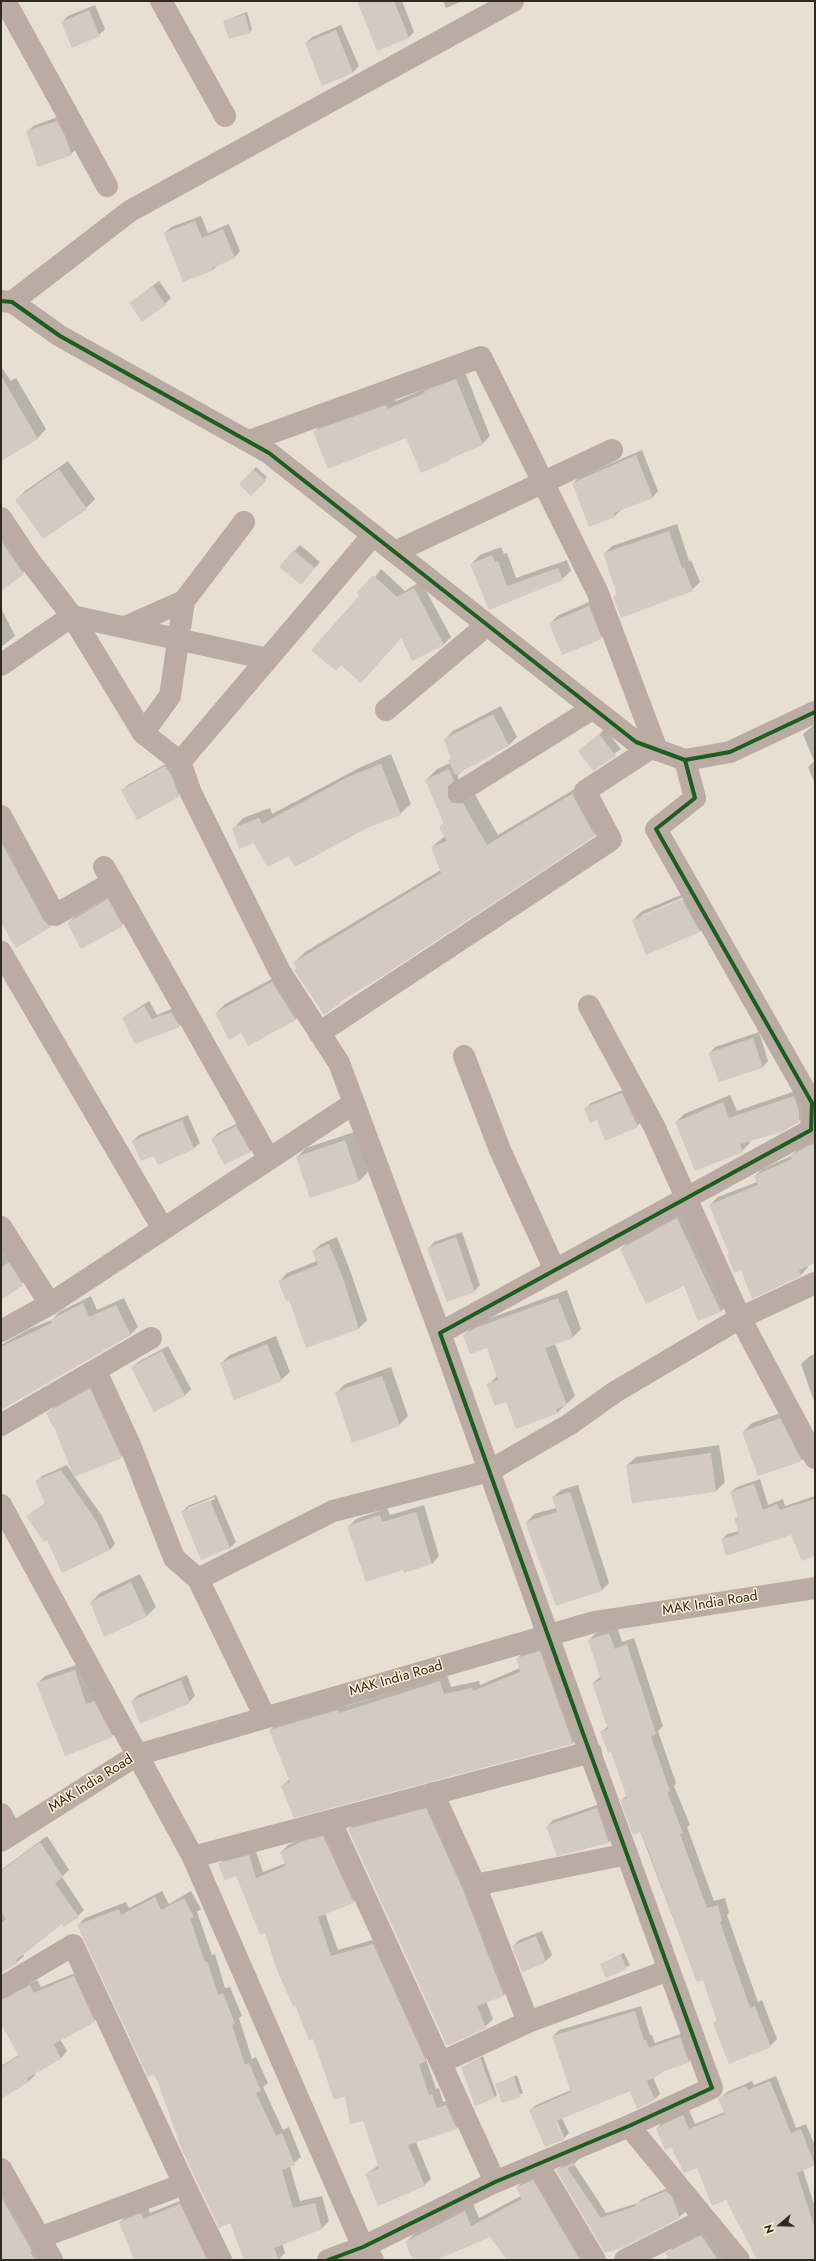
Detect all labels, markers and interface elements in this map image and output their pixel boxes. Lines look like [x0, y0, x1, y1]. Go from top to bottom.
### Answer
street label: MAK India Road [661, 1588, 759, 1620]
street label: MAK India Road [347, 1658, 445, 1700]
street label: MAK India Road [46, 1751, 136, 1817]
north arrow [760, 2205, 800, 2245]
text: N [760, 2222, 778, 2236]

